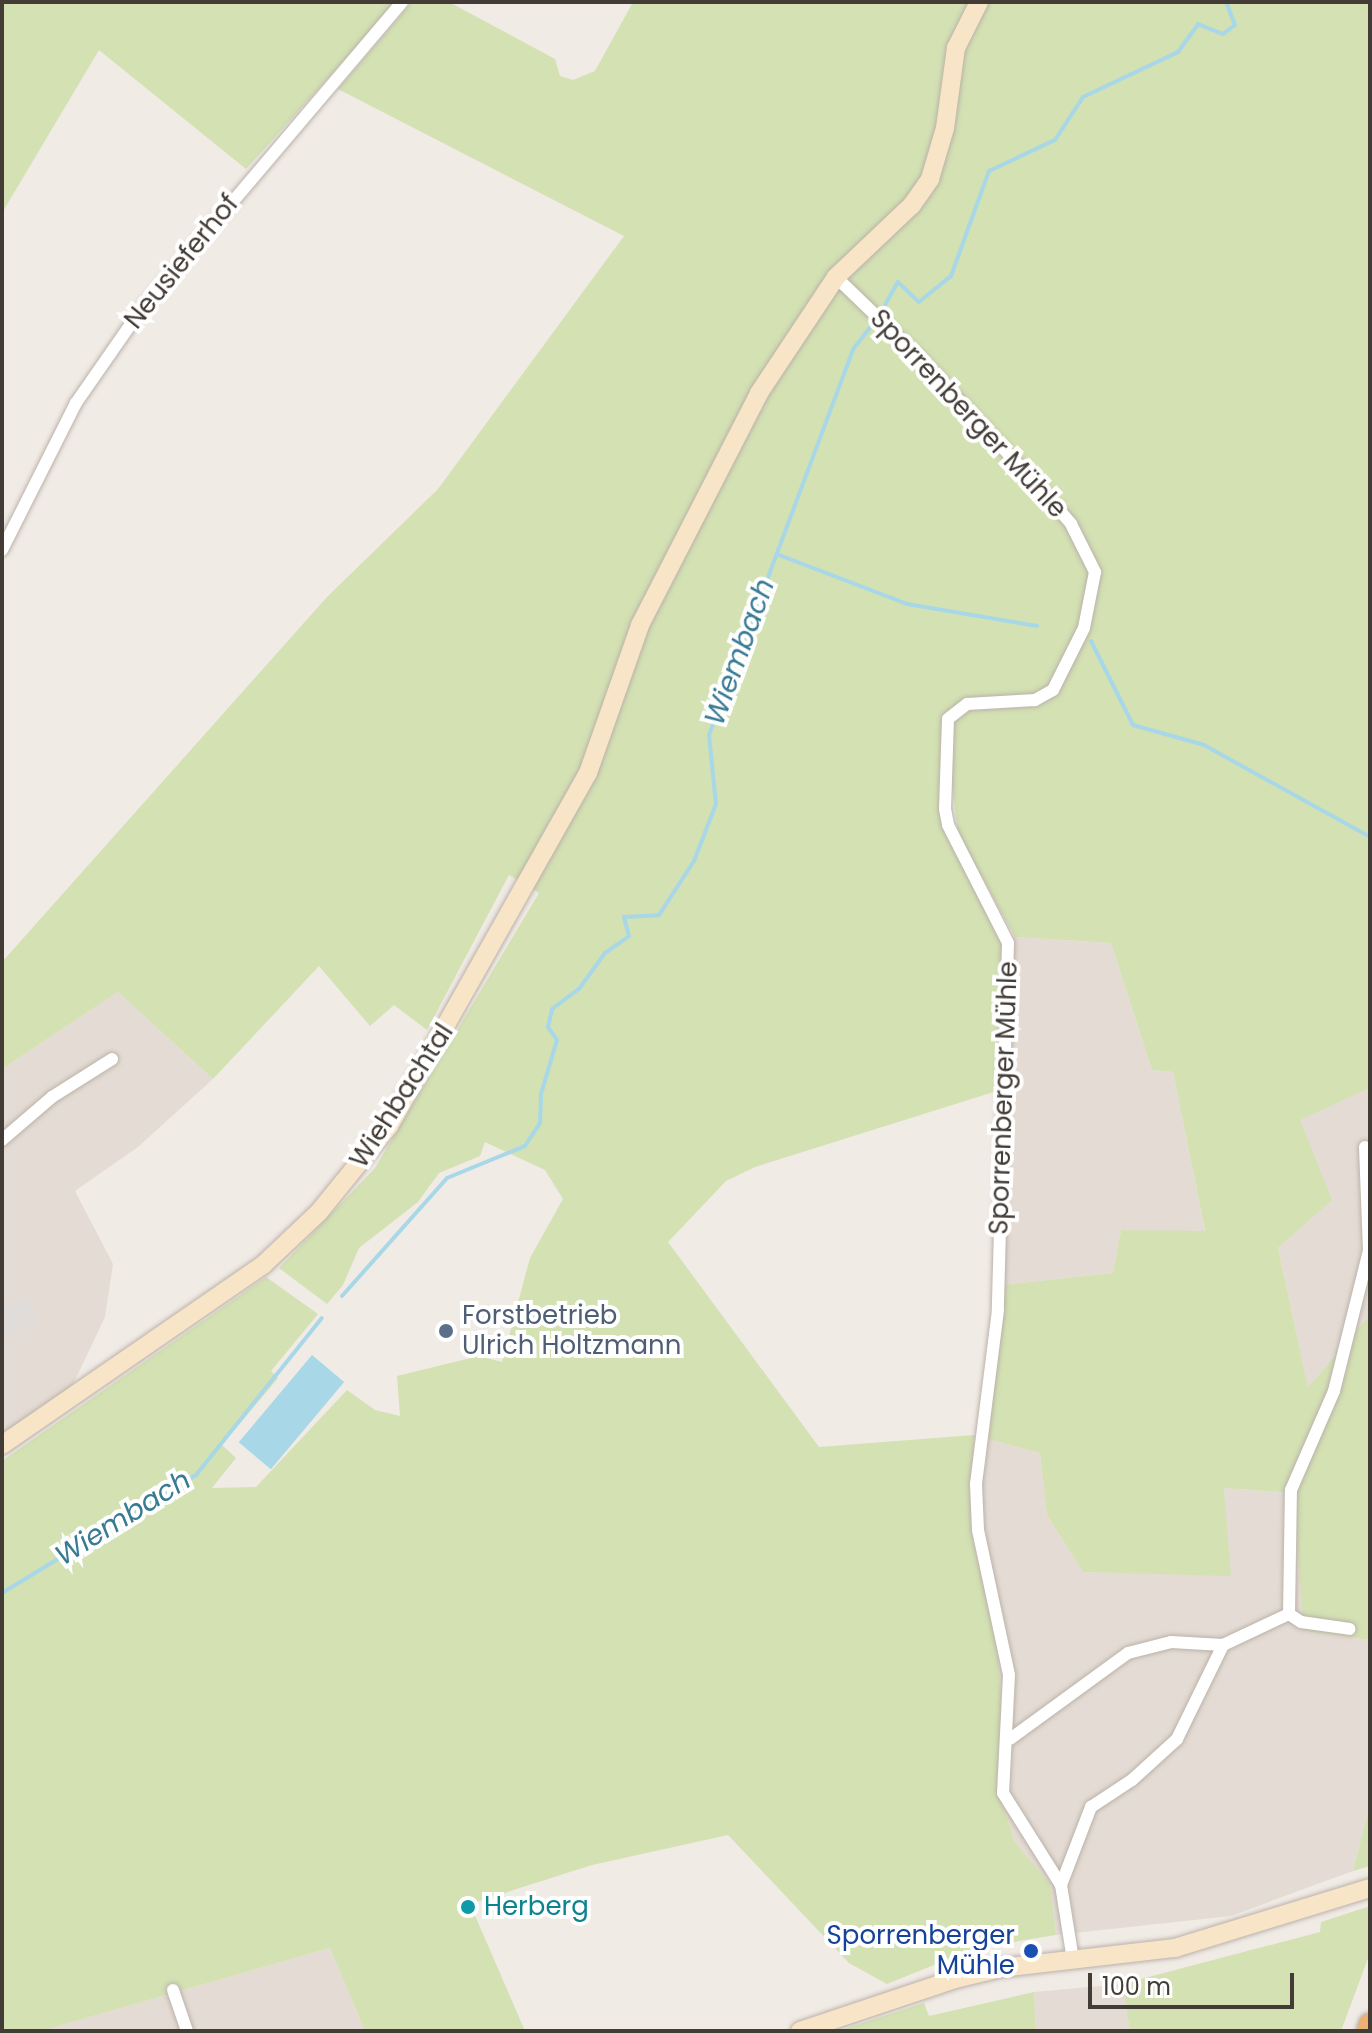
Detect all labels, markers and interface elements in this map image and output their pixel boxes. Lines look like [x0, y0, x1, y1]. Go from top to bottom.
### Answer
street label: Neusieferhof [118, 189, 246, 335]
street label: Sporrenberger Mühle [863, 303, 1073, 525]
water label: Wiembach [698, 574, 782, 730]
street label: Sporrenberger Mühle [984, 961, 1024, 1235]
street label: Wiehbachtal [344, 1018, 460, 1174]
place label: Forstbetrieb Ulrich Holtzmann [462, 1300, 681, 1362]
marker: Forstbetrieb Ulrich Holtzmann [437, 1322, 455, 1340]
water label: Wiembach [49, 1463, 197, 1573]
place label: Herberg [484, 1891, 589, 1923]
marker: Herberg [459, 1898, 477, 1916]
place label: Sporrenberger Mühle [827, 1920, 1015, 1982]
marker: Sporrenberger Mühle [1022, 1942, 1040, 1960]
scale bar [1092, 1957, 1298, 2007]
text: 100 m [1102, 1970, 1171, 2003]

